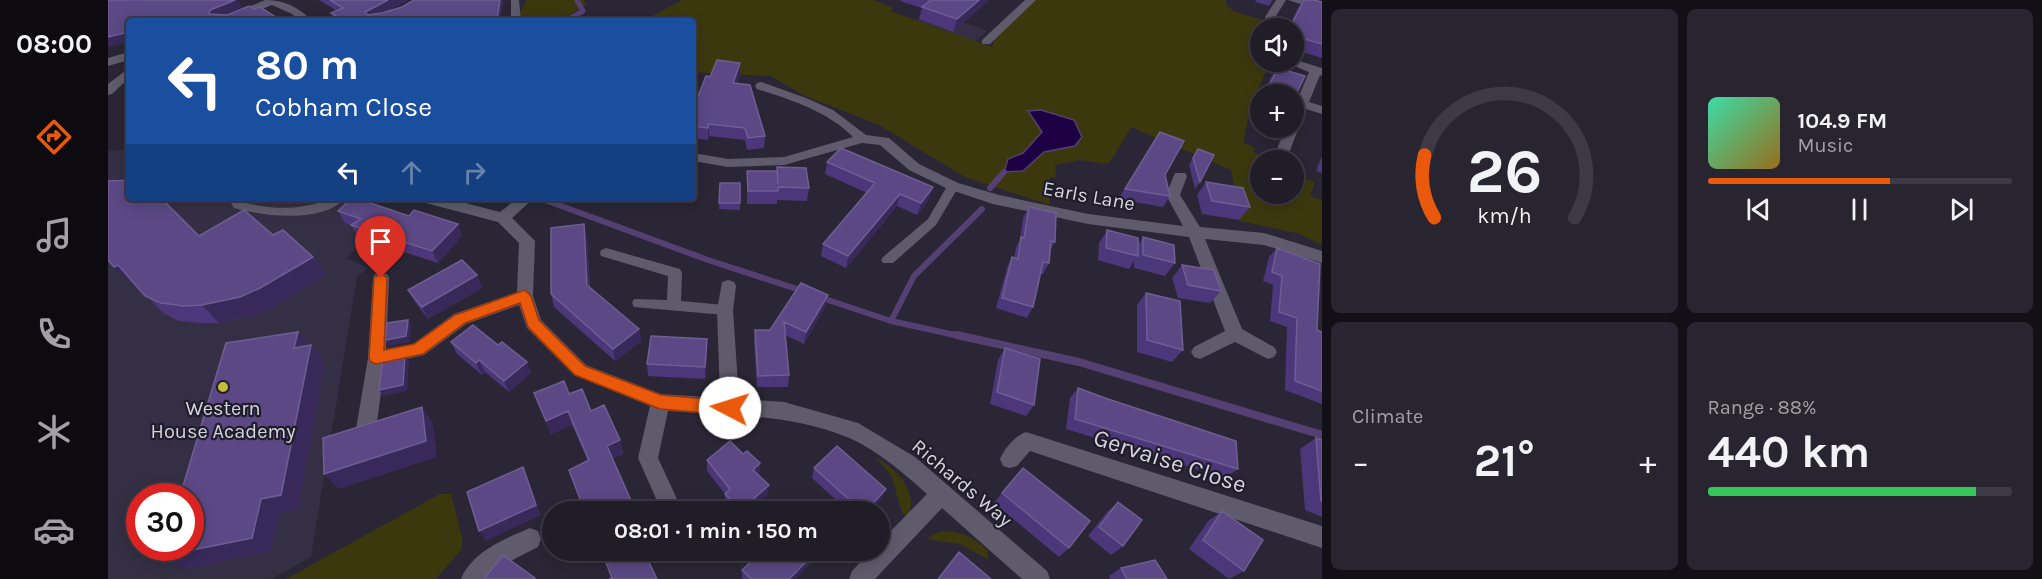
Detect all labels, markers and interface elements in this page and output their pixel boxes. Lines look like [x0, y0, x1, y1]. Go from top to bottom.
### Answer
map controls [1250, 18, 1304, 204]
button: sound [1250, 18, 1304, 72]
text: 08:00 [16, 28, 92, 60]
text: 80 m [255, 40, 359, 90]
icon: left [156, 42, 234, 120]
button: + [1250, 84, 1304, 138]
text: Cobham Close [255, 91, 432, 123]
text: 104.9 FM [1798, 108, 1887, 134]
icon: directions [33, 116, 75, 158]
text: Music [1798, 134, 1853, 157]
text: 26 [1466, 135, 1542, 208]
button: − [1250, 150, 1304, 204]
icon: left [332, 156, 365, 189]
icon: ahead [395, 156, 428, 189]
icon: right [458, 156, 491, 189]
street label: Earls Lane [1041, 177, 1137, 215]
icon: previous [1742, 193, 1775, 226]
icon: pause [1843, 193, 1876, 226]
icon: next [1945, 193, 1978, 226]
text: km/h [1477, 204, 1531, 229]
icon: music [33, 214, 75, 256]
pin [355, 216, 406, 278]
icon: arrive [364, 225, 397, 258]
icon: phone [33, 313, 75, 355]
position arrow [698, 376, 762, 440]
marker: Western House Academy [216, 380, 230, 394]
text: Range · 88% [1708, 396, 1817, 419]
place label: Western House Academy [151, 397, 295, 443]
text: Climate [1352, 405, 1423, 428]
icon: climate [33, 411, 75, 453]
street label: Gervaise Close [1090, 423, 1250, 499]
text: 440 km [1708, 426, 1870, 478]
street label: Richards Way [907, 434, 1017, 532]
text: 21° [1474, 435, 1535, 487]
text: − [1352, 443, 1369, 481]
text: + [1639, 443, 1656, 481]
speed limit sign: 30 [126, 483, 204, 561]
icon: car [33, 509, 75, 551]
text: 08:01 · 1 min · 150 m [614, 518, 818, 544]

